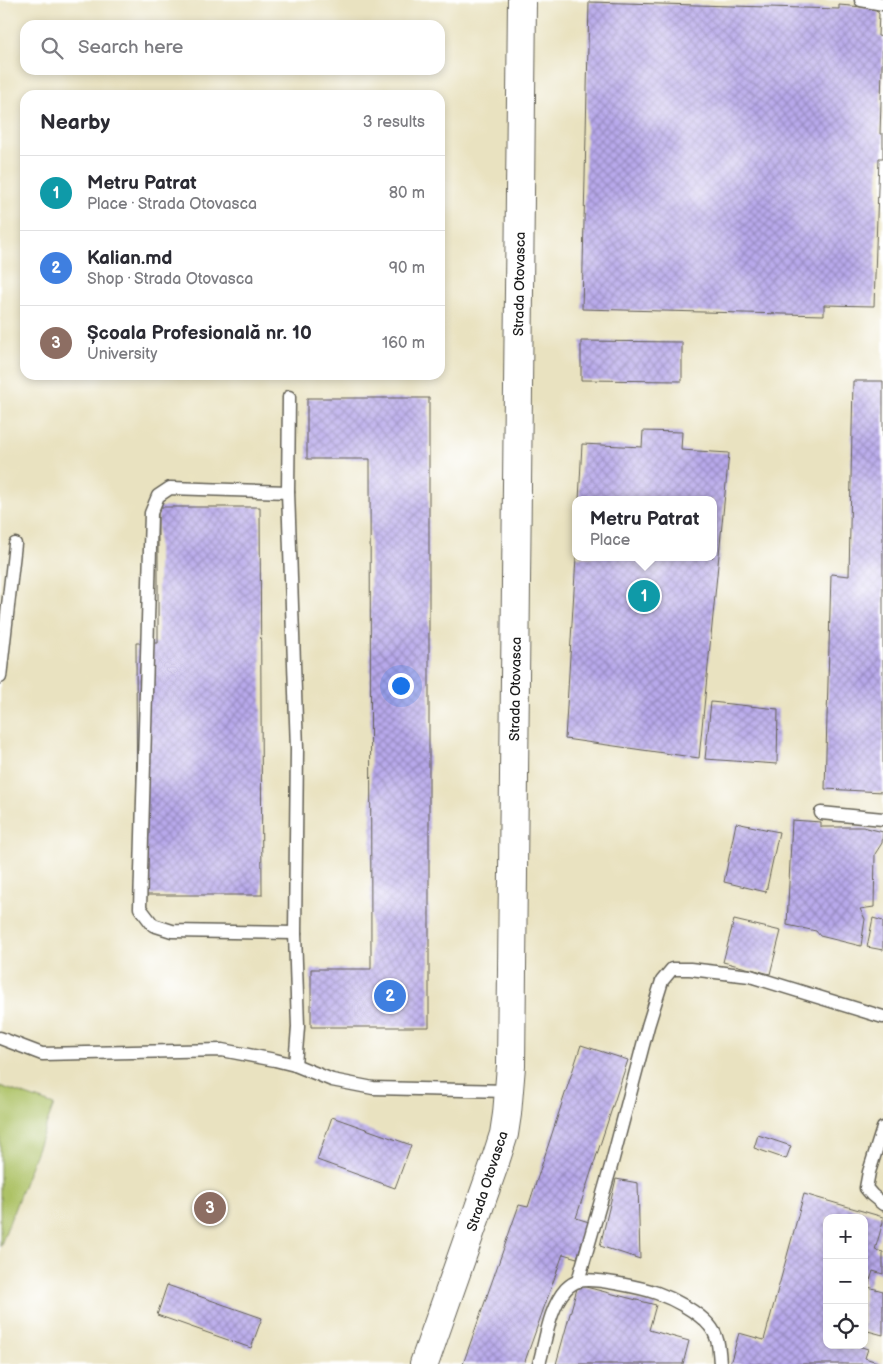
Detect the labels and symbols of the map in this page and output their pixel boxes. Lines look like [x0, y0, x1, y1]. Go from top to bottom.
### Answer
street label: Strada Otovasca [510, 232, 529, 336]
pin: 1 [628, 577, 660, 615]
street label: Strada Otovasca [506, 637, 525, 741]
your location [388, 673, 414, 699]
pin: 2 [374, 977, 406, 1015]
street label: Strada Otovasca [463, 1129, 512, 1233]
pin: 3 [194, 1189, 226, 1227]

